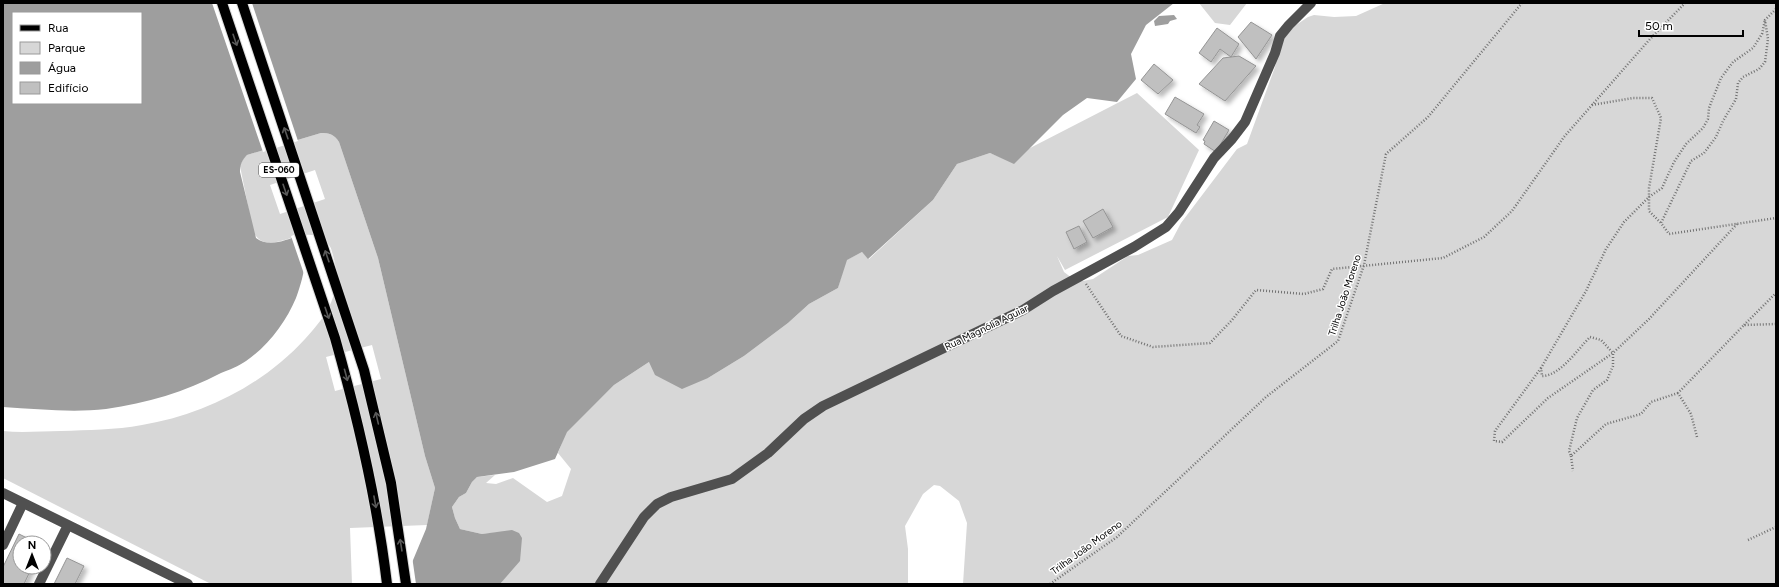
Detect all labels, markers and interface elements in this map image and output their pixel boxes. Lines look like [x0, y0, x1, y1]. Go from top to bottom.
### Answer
legend [12, 12, 142, 104]
scale bar [1639, 12, 1743, 38]
text: 50 m [1645, 19, 1673, 33]
text: Rua [48, 21, 68, 35]
one-way arrow [231, 34, 239, 46]
text: Parque [48, 41, 86, 55]
text: Água [48, 61, 76, 75]
text: Edifício [48, 81, 88, 95]
one-way arrow [281, 127, 289, 139]
road number: ES-060 [259, 163, 299, 177]
one-way arrow [282, 183, 289, 196]
one-way arrow [323, 249, 330, 262]
street label: Trilha João Moreno [1325, 253, 1364, 338]
street label: Rua Magnólia Aguiar [942, 301, 1031, 353]
one-way arrow [324, 306, 331, 319]
one-way arrow [343, 369, 350, 382]
one-way arrow [372, 412, 380, 425]
one-way arrow [371, 495, 379, 508]
street label: Trilha João Moreno [1048, 517, 1125, 578]
north arrow [12, 535, 52, 575]
text: N [28, 539, 36, 552]
one-way arrow [397, 539, 405, 552]

